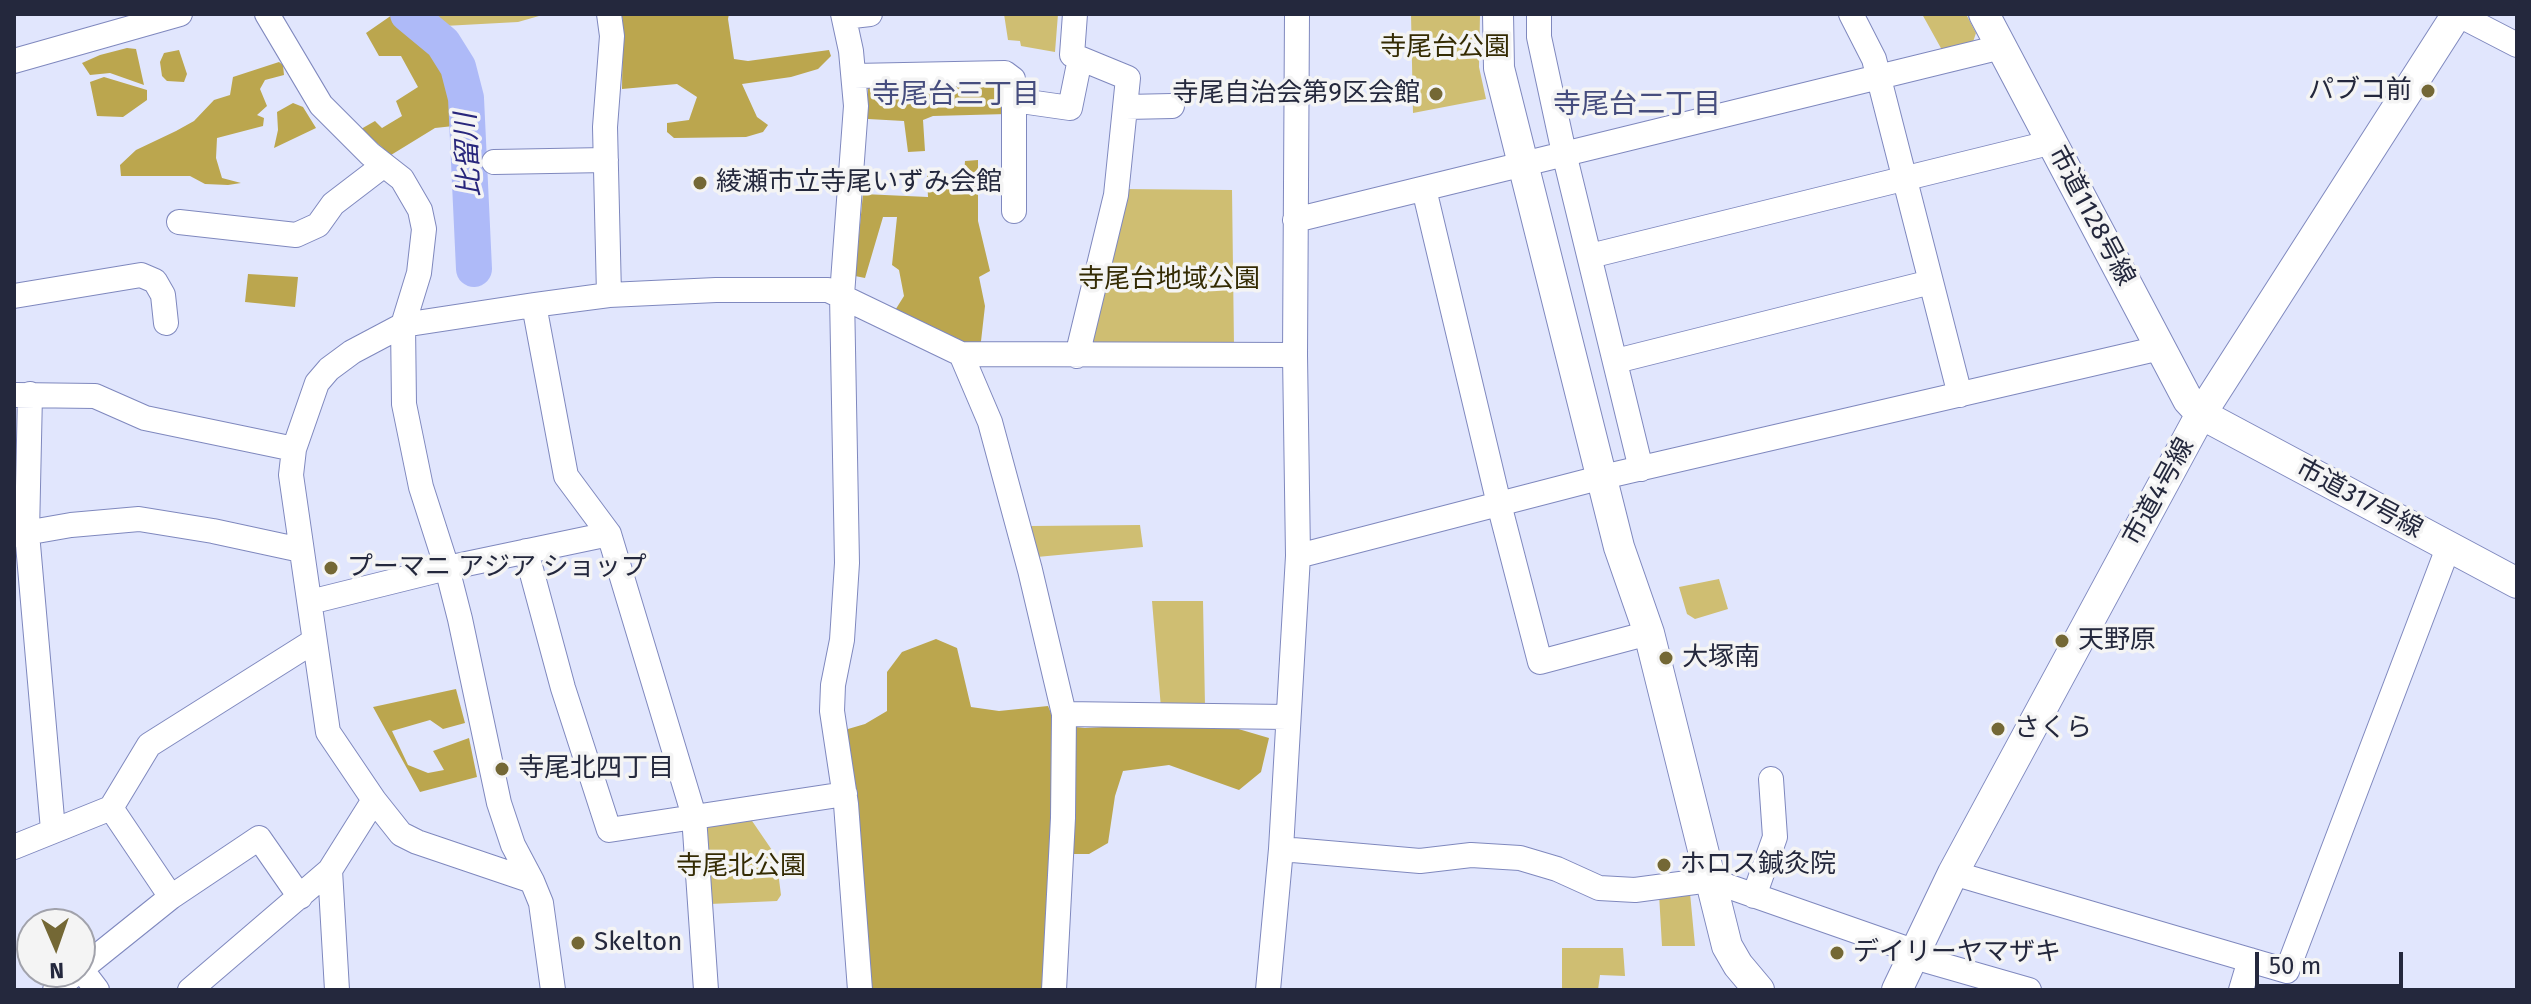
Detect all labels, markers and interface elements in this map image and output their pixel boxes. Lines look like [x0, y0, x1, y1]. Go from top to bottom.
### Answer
park label: 寺尾台公園 [1380, 32, 1510, 64]
place label: パブコ前 [2308, 75, 2412, 107]
district label: 寺尾台三丁目 [872, 78, 1040, 112]
place label: 寺尾自治会第9区会館 [1172, 78, 1420, 110]
marker: パブコ前 [2419, 82, 2437, 100]
marker: 寺尾自治会第9区会館 [1427, 85, 1445, 103]
district label: 寺尾台二丁目 [1553, 88, 1721, 122]
water label: 比留川 [450, 112, 488, 198]
street label: 市道1128号線 [2041, 141, 2141, 291]
place label: 綾瀬市立寺尾いずみ会館 [716, 167, 1002, 199]
marker: 綾瀬市立寺尾いずみ会館 [691, 174, 709, 192]
park label: 寺尾台地域公園 [1078, 264, 1260, 296]
street label: 市道4号線 [2117, 433, 2201, 551]
street label: 市道317号線 [2290, 453, 2428, 545]
place label: プーマニ アジア ショップ [347, 552, 647, 584]
marker: プーマニ アジア ショップ [322, 559, 340, 577]
place label: 天野原 [2078, 625, 2156, 657]
marker: 天野原 [2053, 632, 2071, 650]
place label: 大塚南 [1682, 642, 1760, 674]
marker: 大塚南 [1657, 649, 1675, 667]
place label: さくら [2014, 713, 2092, 745]
marker: さくら [1989, 720, 2007, 738]
place label: 寺尾北四丁目 [518, 753, 674, 785]
marker: 寺尾北四丁目 [493, 760, 511, 778]
place label: ホロス鍼灸院 [1680, 849, 1836, 881]
park label: 寺尾北公園 [676, 851, 806, 883]
marker: ホロス鍼灸院 [1655, 856, 1673, 874]
north arrow [16, 908, 96, 988]
place label: Skelton [594, 927, 682, 959]
marker: Skelton [569, 934, 587, 952]
scale bar [2259, 936, 2407, 986]
place label: デイリーヤマザキ [1853, 937, 2061, 969]
marker: デイリーヤマザキ [1828, 944, 1846, 962]
text: 50 m [2269, 952, 2321, 980]
text: N [49, 957, 65, 984]

